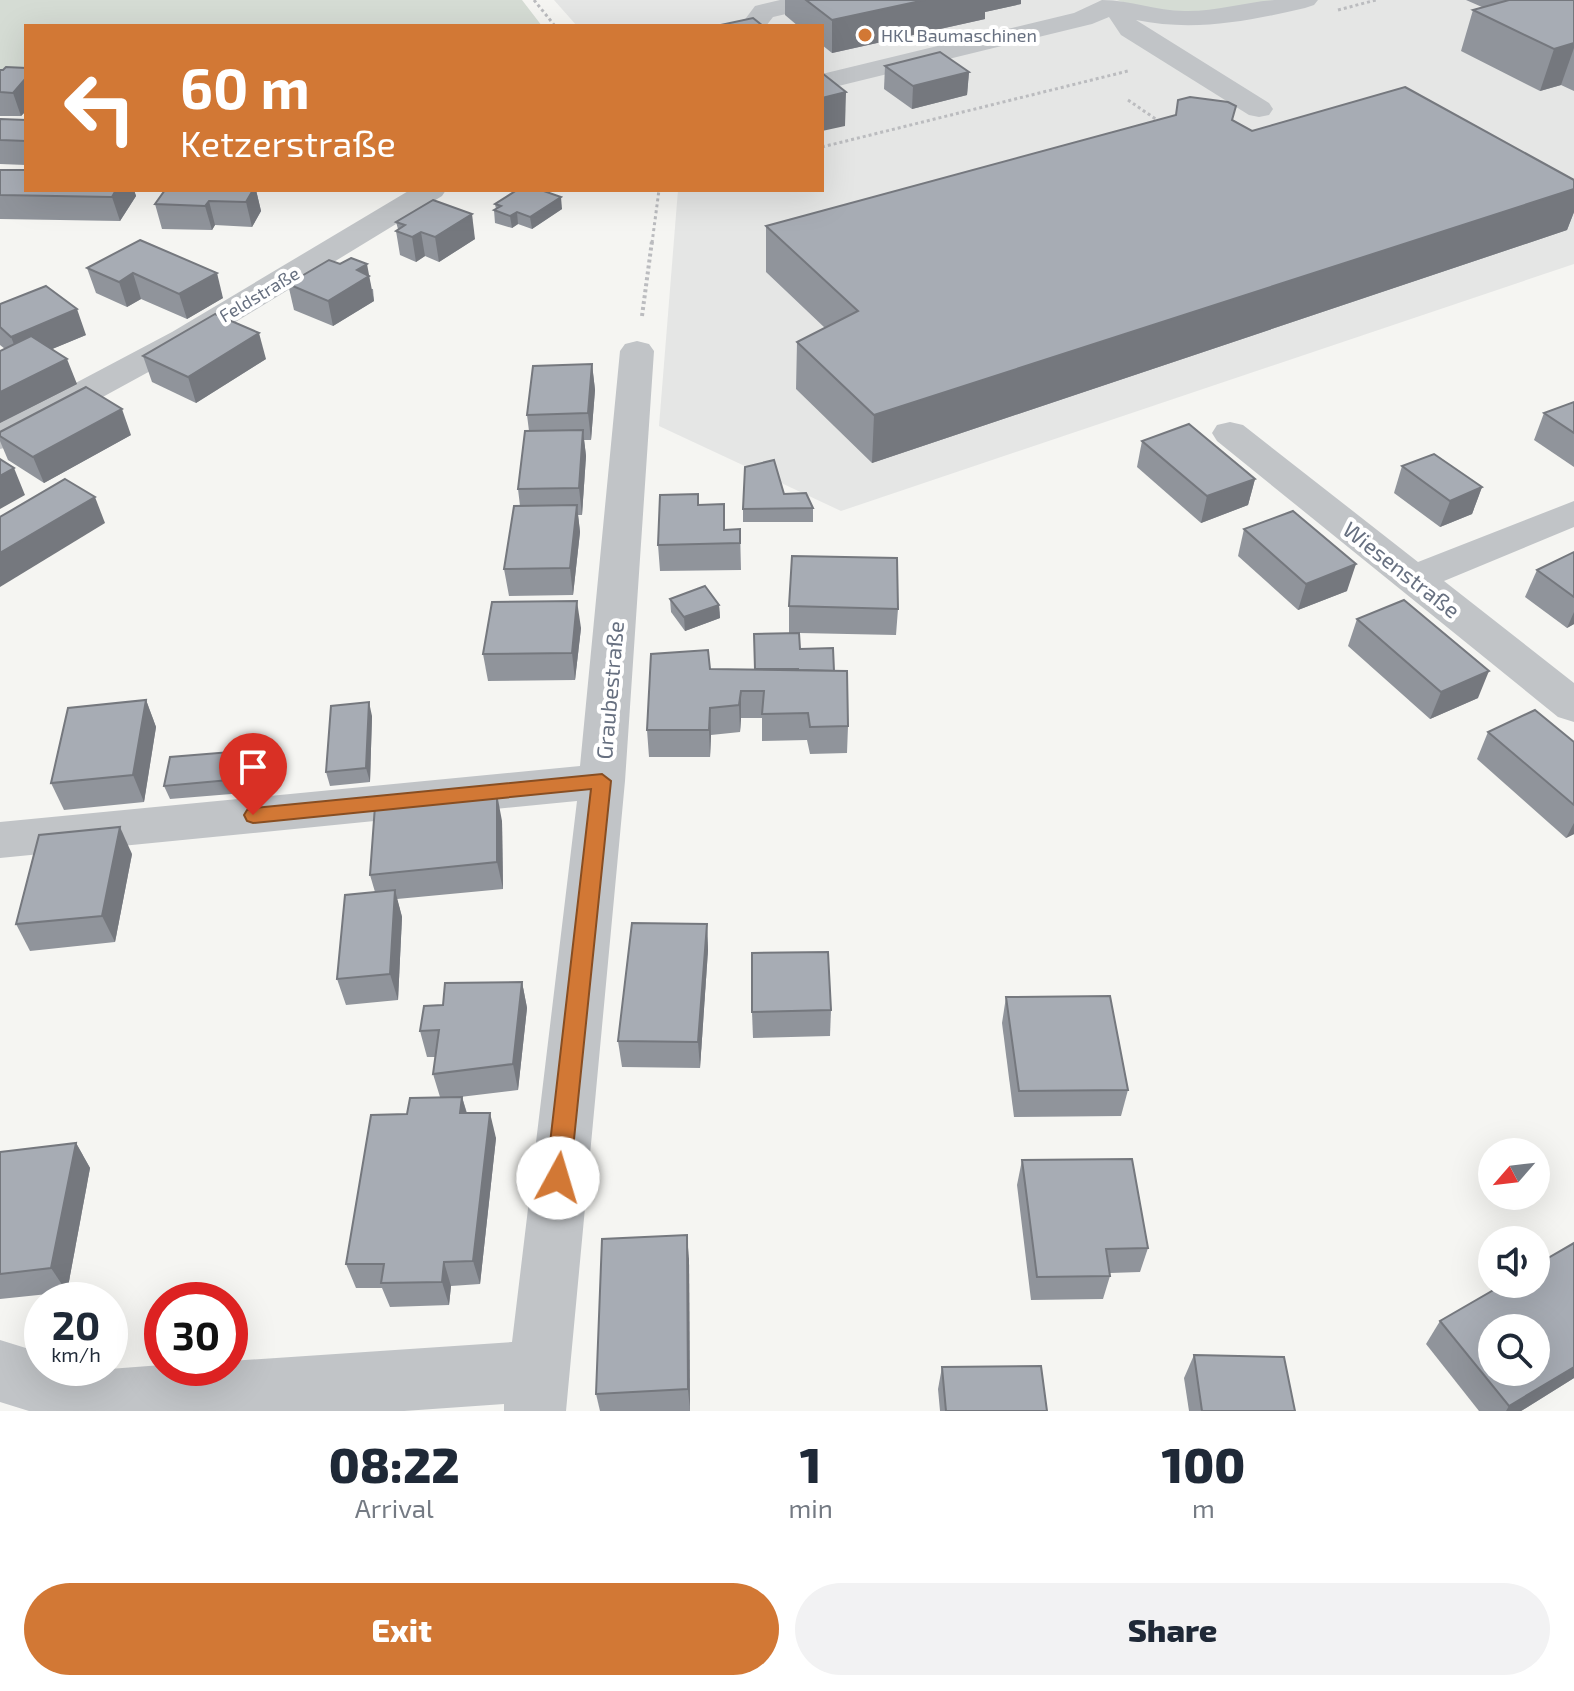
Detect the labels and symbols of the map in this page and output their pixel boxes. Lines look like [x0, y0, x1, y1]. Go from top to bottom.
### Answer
place label: HKL Baumaschinen [881, 24, 1037, 46]
marker: HKL Baumaschinen [856, 26, 874, 44]
street label: Feldstraße [215, 261, 303, 327]
street label: Wiesenstraße [1338, 515, 1466, 623]
street label: Graubestraße [590, 620, 628, 760]
pin [219, 733, 287, 815]
position arrow [516, 1136, 600, 1220]
north arrow [1478, 1138, 1550, 1210]
speed limit sign: 30 [144, 1282, 248, 1386]

